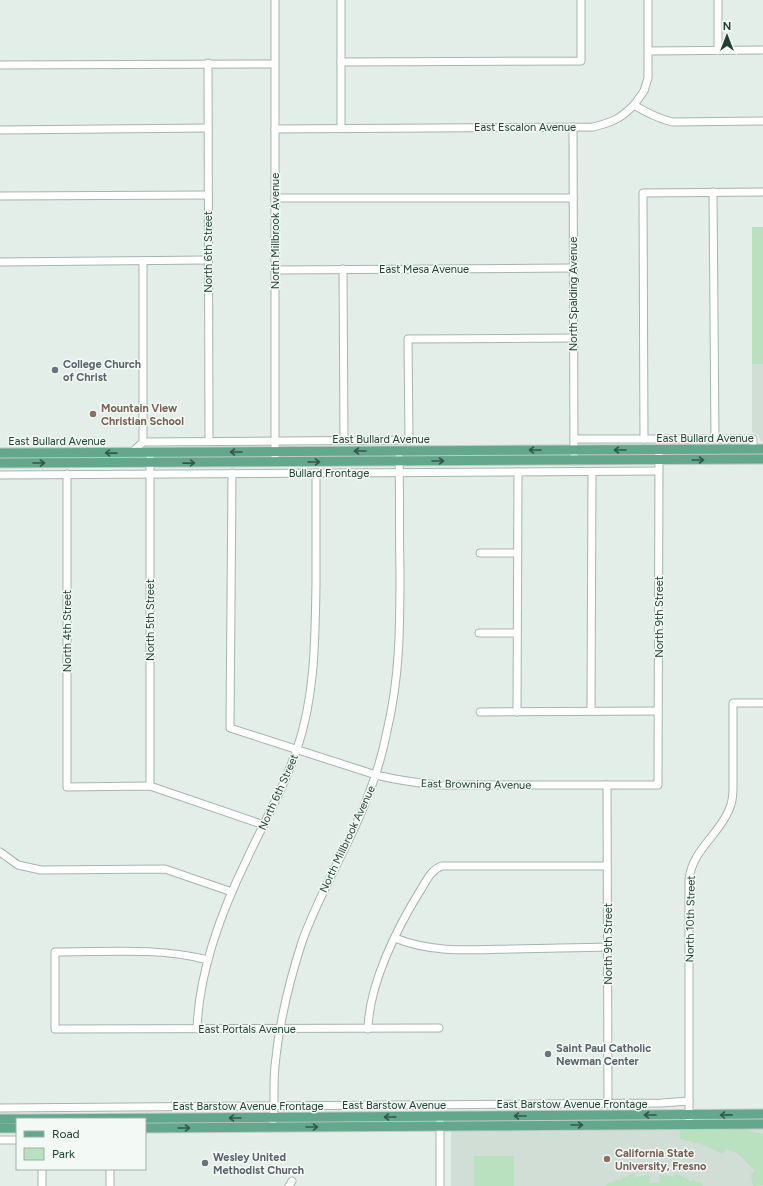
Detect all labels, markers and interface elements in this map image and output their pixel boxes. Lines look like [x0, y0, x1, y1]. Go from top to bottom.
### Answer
north arrow [707, 16, 747, 56]
text: N [723, 20, 731, 33]
street label: East Escalon Avenue [474, 121, 576, 134]
street label: North Millbrook Avenue [269, 173, 282, 289]
street label: North 6th Street [202, 211, 215, 293]
street label: North Spalding Avenue [567, 237, 580, 351]
street label: East Mesa Avenue [379, 263, 469, 276]
place label: College Church of Christ [63, 358, 141, 384]
marker: College Church of Christ [50, 365, 60, 375]
place label: Mountain View Christian School [101, 402, 184, 428]
marker: Mountain View Christian School [88, 409, 98, 419]
street label: East Bullard Avenue [656, 432, 754, 445]
street label: East Bullard Avenue [332, 433, 430, 446]
street label: East Bullard Avenue [8, 435, 106, 448]
one-way arrow [529, 446, 542, 454]
one-way arrow [614, 446, 627, 454]
one-way arrow [354, 447, 367, 455]
one-way arrow [230, 448, 243, 456]
one-way arrow [105, 449, 118, 457]
one-way arrow [691, 456, 704, 464]
one-way arrow [431, 457, 444, 465]
one-way arrow [307, 458, 320, 466]
one-way arrow [32, 459, 45, 467]
one-way arrow [182, 459, 195, 466]
street label: Bullard Frontage [289, 467, 369, 480]
street label: North 9th Street [653, 576, 666, 658]
street label: North 5th Street [144, 579, 157, 661]
street label: North 4th Street [61, 590, 74, 672]
street label: North 6th Street [256, 752, 301, 832]
street label: East Browning Avenue [421, 777, 531, 792]
street label: North Millbrook Avenue [317, 784, 378, 895]
street label: North 10th Street [683, 875, 698, 963]
street label: North 9th Street [602, 903, 615, 985]
street label: East Portals Avenue [198, 1023, 296, 1036]
place label: Saint Paul Catholic Newman Center [556, 1042, 651, 1068]
marker: Saint Paul Catholic Newman Center [543, 1049, 553, 1059]
street label: East Barstow Avenue Frontage [496, 1098, 648, 1111]
street label: East Barstow Avenue [342, 1099, 446, 1112]
street label: East Barstow Avenue Frontage [172, 1100, 324, 1113]
one-way arrow [644, 1111, 657, 1119]
one-way arrow [720, 1111, 733, 1119]
one-way arrow [514, 1112, 527, 1120]
one-way arrow [384, 1113, 397, 1121]
one-way arrow [229, 1114, 242, 1122]
legend [16, 1118, 146, 1170]
one-way arrow [570, 1121, 583, 1129]
one-way arrow [305, 1123, 318, 1131]
one-way arrow [177, 1124, 190, 1132]
text: Road [52, 1127, 80, 1141]
text: Park [52, 1147, 75, 1161]
place label: California State University, Fresno [615, 1147, 707, 1173]
place label: Wesley United Methodist Church [213, 1151, 304, 1177]
marker: California State University, Fresno [602, 1154, 612, 1164]
marker: Wesley United Methodist Church [200, 1158, 210, 1168]

